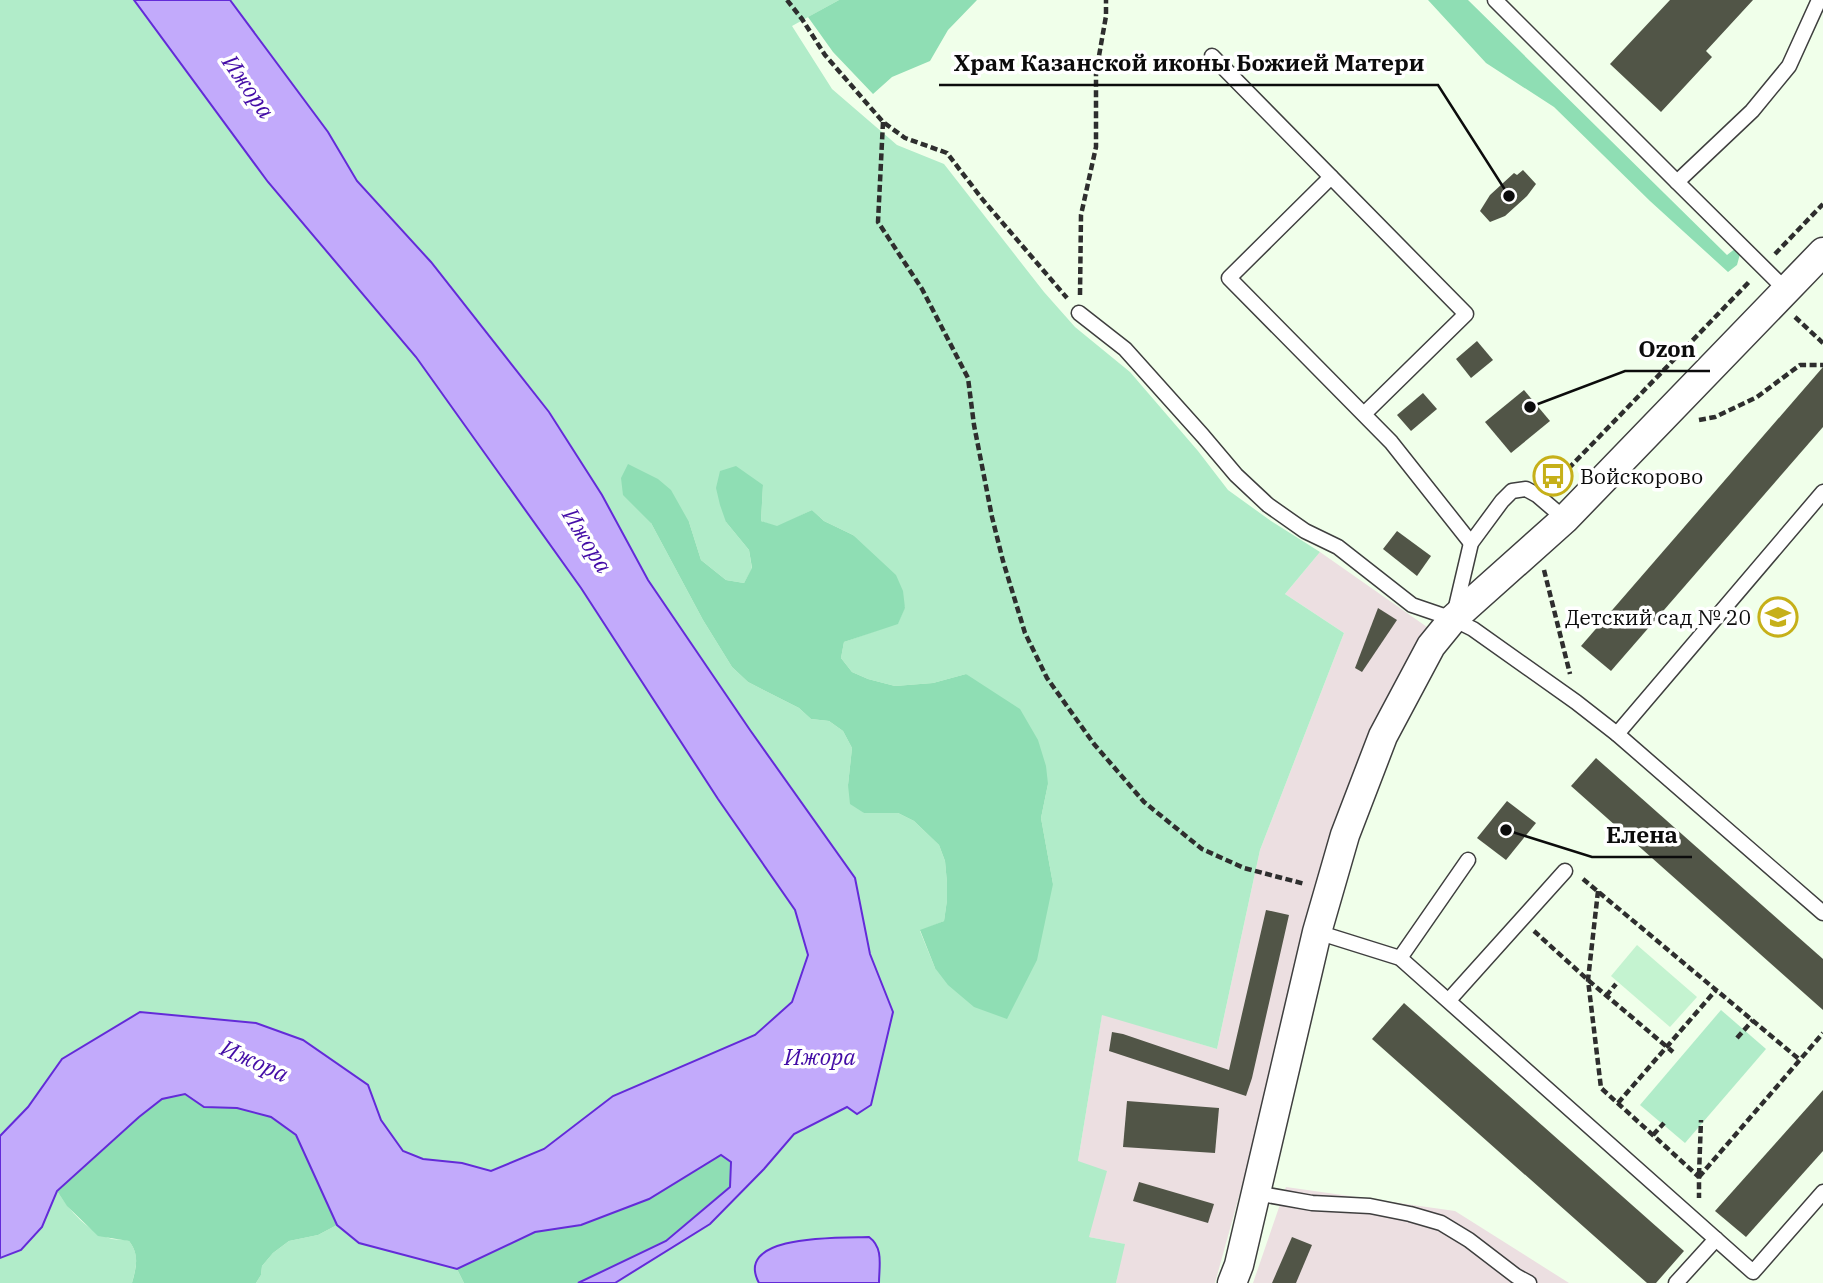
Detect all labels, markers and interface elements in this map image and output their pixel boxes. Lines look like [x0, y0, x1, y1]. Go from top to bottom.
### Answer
callout: Храм Казанской иконы Божией Матери [939, 41, 1438, 85]
water label: Ижора [216, 47, 282, 124]
text: Храм Казанской иконы Божией Матери [954, 47, 1424, 77]
callout: Ozon [1625, 327, 1710, 371]
text: Ozon [1638, 333, 1696, 363]
bus stop icon: Войскорово [1532, 455, 1574, 497]
place label: Войскорово [1580, 462, 1703, 490]
water label: Ижора [556, 501, 620, 579]
school or university icon: Детский сад № 20 [1757, 596, 1799, 638]
place label: Детский сад № 20 [1565, 603, 1751, 631]
callout: Елена [1592, 813, 1692, 857]
text: Елена [1606, 819, 1678, 849]
water label: Ижора [215, 1031, 294, 1088]
water label: Ижора [783, 1041, 856, 1071]

